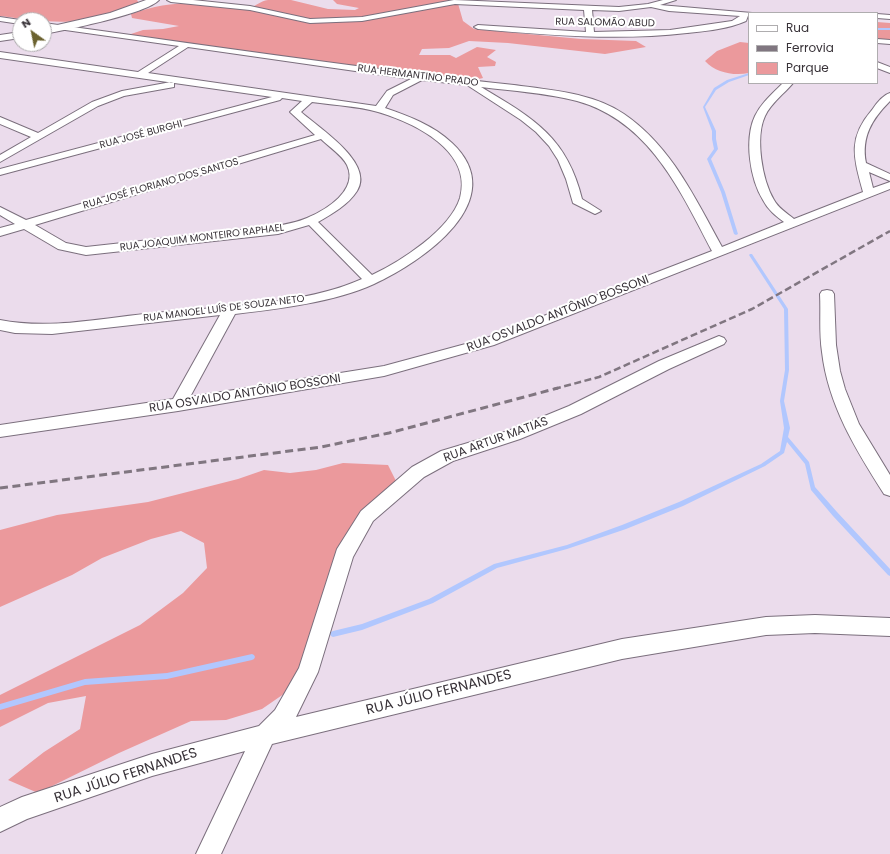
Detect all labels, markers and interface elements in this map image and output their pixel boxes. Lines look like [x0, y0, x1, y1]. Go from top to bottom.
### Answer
north arrow [12, 12, 52, 52]
legend [748, 12, 878, 84]
text: N [18, 14, 34, 32]
street label: RUA SALOMÃO ABUD [555, 16, 655, 30]
text: Rua [786, 19, 809, 36]
text: Ferrovia [786, 39, 834, 56]
text: Parque [786, 59, 829, 76]
street label: RUA HERMANTINO PRADO [357, 63, 479, 89]
street label: RUA JOSÉ BURGHI [98, 118, 184, 152]
street label: RUA JOSÉ FLORIANO DOS SANTOS [82, 156, 240, 212]
street label: RUA JOAQUIM MONTEIRO RAPHAEL [119, 222, 285, 254]
street label: RUA OSVALDO ANTÔNIO BOSSONI [465, 273, 651, 355]
street label: RUA MANOEL LUÍS DE SOUZA NETO [143, 293, 305, 325]
street label: RUA OSVALDO ANTÔNIO BOSSONI [148, 372, 342, 416]
street label: RUA ARTUR MATIAS [442, 414, 550, 466]
street label: RUA JÚLIO FERNANDES [364, 667, 514, 719]
street label: RUA JÚLIO FERNANDES [52, 745, 200, 807]

